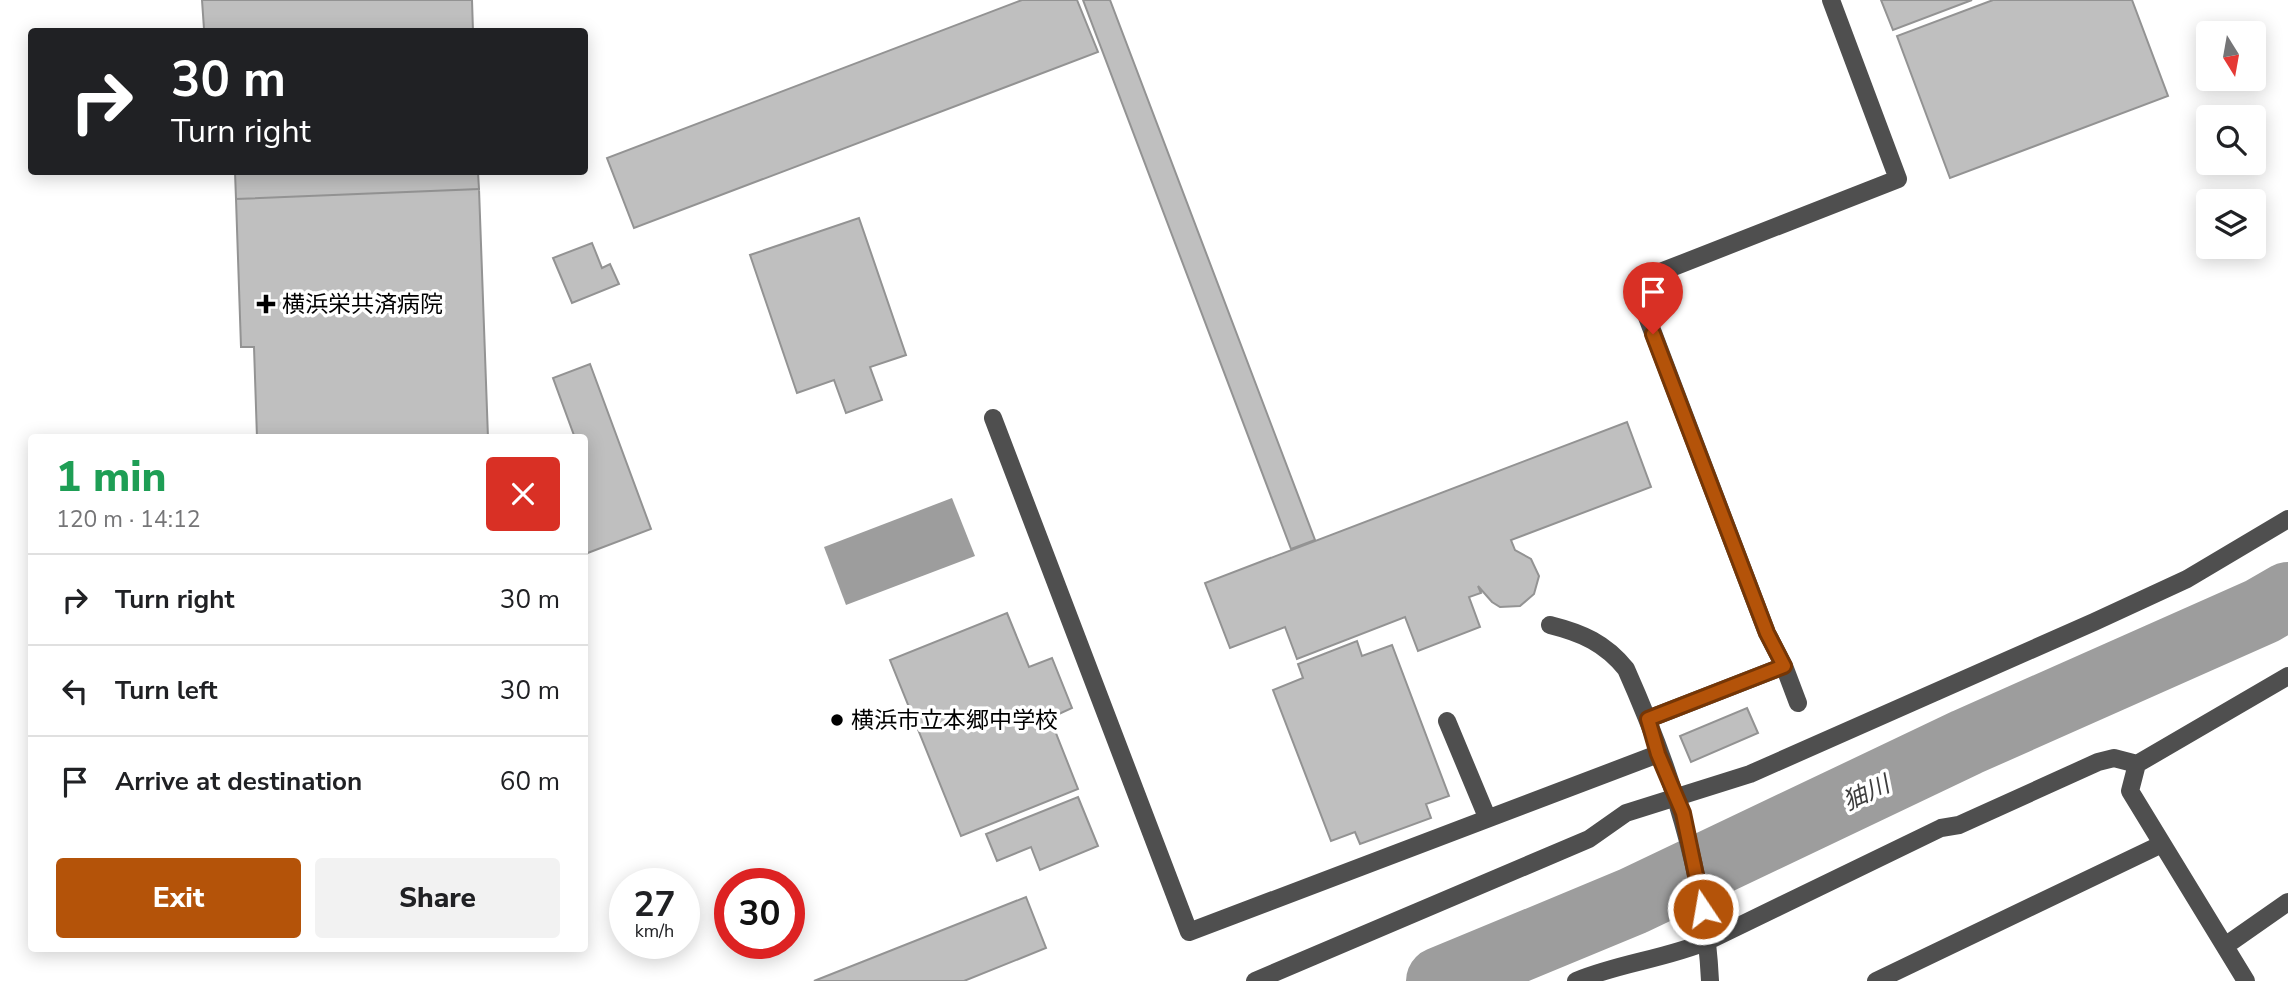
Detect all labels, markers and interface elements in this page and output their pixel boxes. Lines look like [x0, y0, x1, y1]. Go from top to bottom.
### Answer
north arrow [2196, 21, 2266, 91]
map controls [2196, 21, 2266, 259]
text: 30 m [171, 46, 286, 113]
icon: right [56, 56, 147, 147]
button: search [2196, 105, 2266, 175]
text: Turn right [171, 110, 311, 153]
button: layers [2196, 189, 2266, 259]
pin [1623, 262, 1683, 334]
icon: arrive [1634, 273, 1672, 311]
place label: 横浜栄共済病院 [282, 289, 443, 320]
marker: 横浜栄共済病院 [256, 294, 276, 314]
text: 1 min [56, 449, 166, 506]
button: close [486, 457, 560, 531]
text: 120 m · 14:12 [56, 504, 201, 535]
icon: right [56, 581, 94, 619]
text: Turn right [115, 582, 234, 617]
text: 30 m [500, 582, 560, 617]
icon: left [56, 672, 94, 710]
text: Turn left [115, 673, 218, 708]
text: 30 m [500, 673, 560, 708]
place label: 横浜市立本郷中学校 [851, 705, 1058, 736]
marker: 横浜市立本郷中学校 [829, 712, 845, 728]
icon: arrive [56, 763, 94, 801]
text: Arrive at destination [115, 764, 362, 799]
text: 60 m [500, 764, 560, 799]
water label: 㹨川 [1837, 767, 1897, 818]
button: Exit [56, 858, 301, 938]
button: Share [315, 858, 560, 938]
speed limit sign: 30 [714, 868, 805, 959]
position arrow [1666, 872, 1740, 946]
text: 27 [633, 881, 676, 928]
text: km/h [635, 919, 674, 943]

